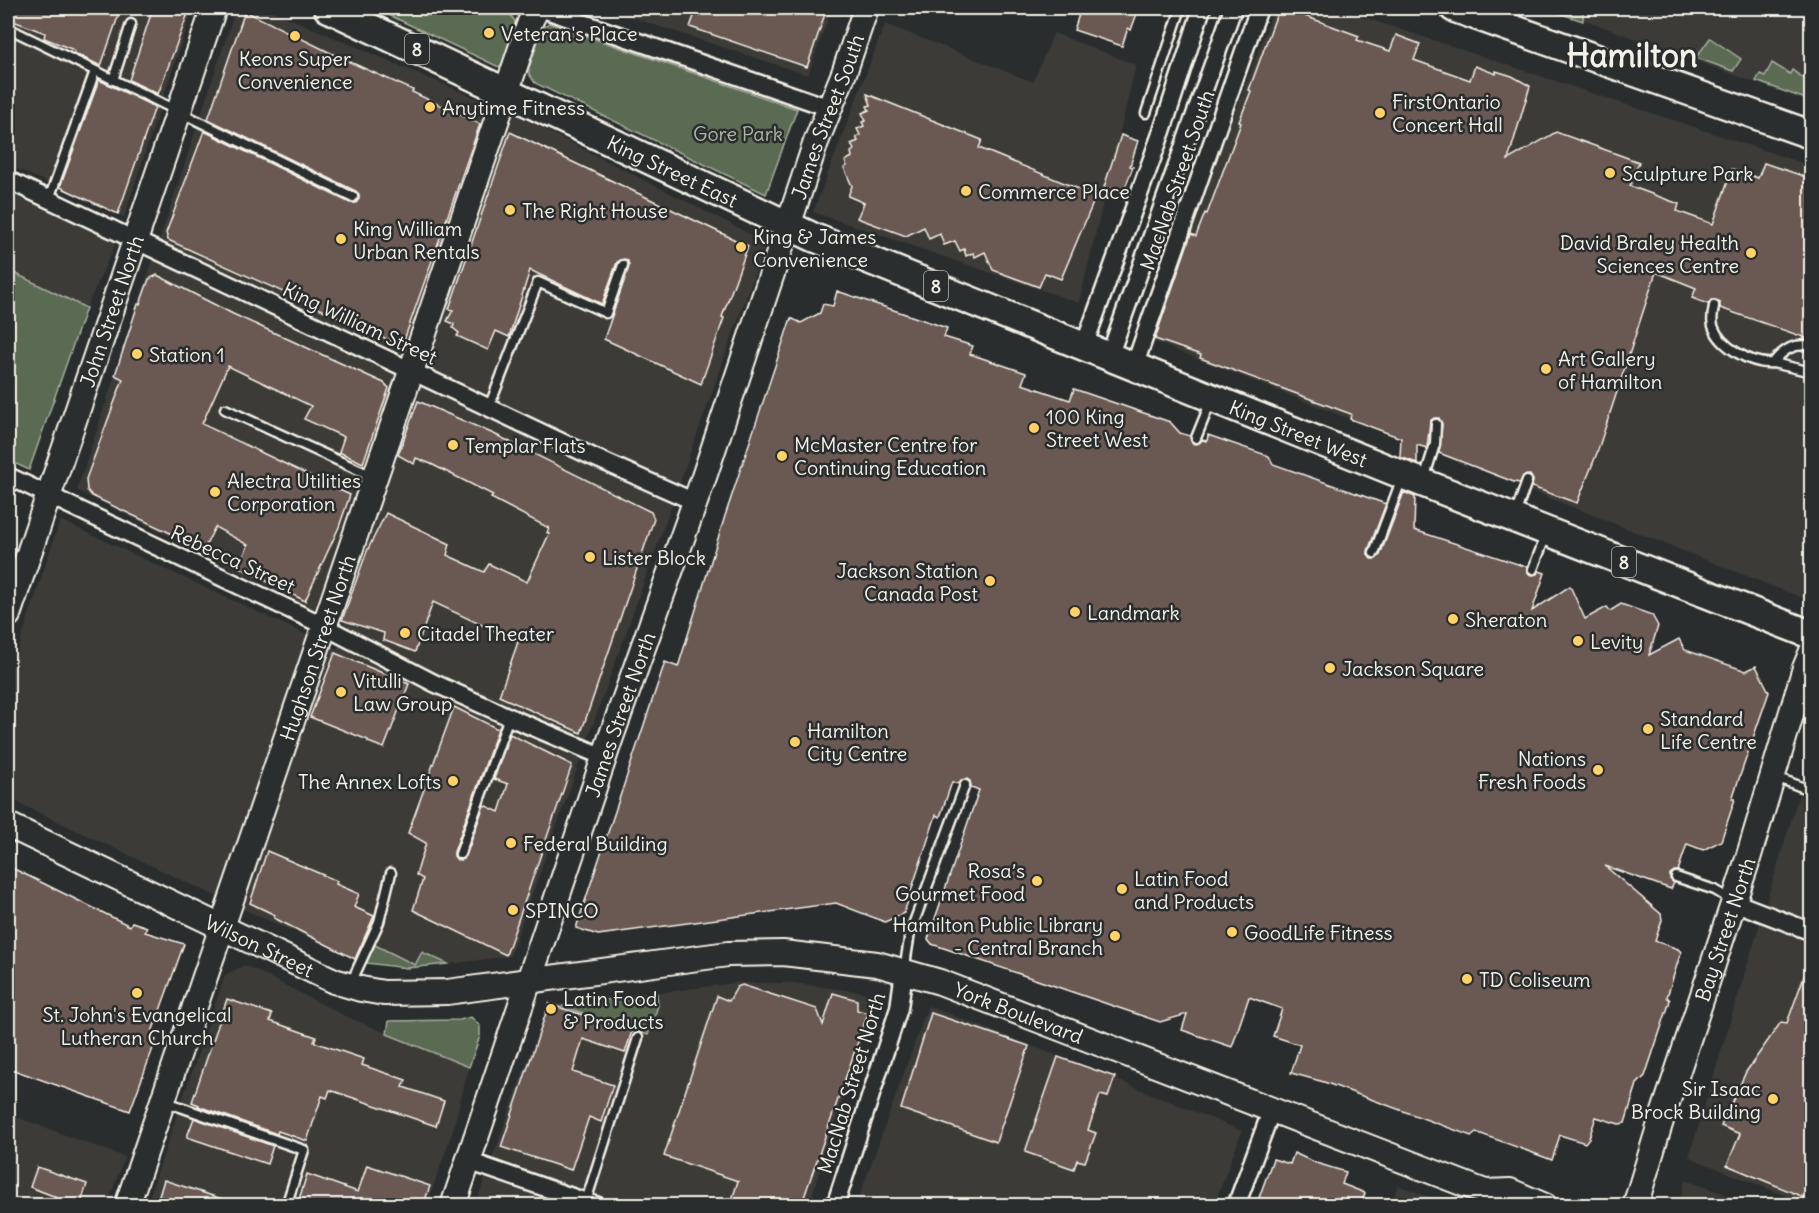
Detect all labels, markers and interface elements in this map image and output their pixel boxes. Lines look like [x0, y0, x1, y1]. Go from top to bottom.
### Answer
place label: Veteran's Place [501, 21, 638, 46]
marker: Veteran's Place [482, 26, 496, 40]
marker: Keons Super Convenience [288, 29, 302, 43]
street label: James Street South [785, 31, 869, 202]
road number: 8 [405, 34, 429, 64]
district label: Hamilton [1567, 35, 1697, 76]
place label: Keons Super Convenience [237, 46, 353, 94]
street label: MacNab Street South [1134, 87, 1220, 273]
place label: FirstOntario Concert Hall [1392, 89, 1503, 137]
place label: Anytime Fitness [442, 95, 585, 120]
marker: Anytime Fitness [423, 100, 437, 114]
marker: FirstOntario Concert Hall [1373, 106, 1387, 120]
park label: Gore Park [693, 121, 783, 146]
street label: King Street East [603, 129, 742, 212]
place label: Sculpture Park [1622, 161, 1754, 186]
marker: Sculpture Park [1603, 166, 1617, 180]
place label: Commerce Place [978, 179, 1130, 204]
marker: Commerce Place [959, 184, 973, 198]
place label: The Right House [522, 198, 668, 223]
marker: The Right House [503, 203, 517, 217]
place label: King William Urban Rentals [353, 216, 480, 264]
place label: King & James Convenience [753, 224, 876, 272]
place label: David Braley Health Sciences Centre [1560, 230, 1739, 278]
street label: John Street North [74, 232, 149, 390]
marker: King William Urban Rentals [334, 232, 348, 246]
marker: King & James Convenience [734, 240, 748, 254]
marker: David Braley Health Sciences Centre [1744, 246, 1758, 260]
road number: 8 [924, 271, 948, 301]
street label: King William Street [279, 276, 441, 370]
place label: Station 1 [149, 342, 225, 367]
place label: Art Gallery of Hamilton [1558, 346, 1662, 394]
marker: Station 1 [130, 347, 144, 361]
marker: Art Gallery of Hamilton [1539, 362, 1553, 376]
street label: King Street West [1226, 394, 1372, 472]
place label: 100 King Street West [1046, 404, 1148, 452]
marker: 100 King Street West [1027, 421, 1041, 435]
place label: McMaster Centre for Continuing Education [794, 432, 986, 480]
place label: Templar Flats [465, 433, 586, 458]
marker: Templar Flats [446, 438, 460, 452]
marker: McMaster Centre for Continuing Education [775, 449, 789, 463]
place label: Alectra Utilities Corporation [227, 468, 361, 516]
marker: Alectra Utilities Corporation [208, 485, 222, 499]
street label: Rebecca Street [167, 519, 299, 599]
place label: Lister Block [602, 545, 706, 570]
road number: 8 [1612, 547, 1636, 577]
marker: Lister Block [583, 550, 597, 564]
street label: Hughson Street North [274, 551, 360, 744]
place label: Jackson Station Canada Post [837, 558, 978, 606]
marker: Jackson Station Canada Post [983, 574, 997, 588]
place label: Landmark [1087, 600, 1180, 625]
marker: Landmark [1068, 605, 1082, 619]
place label: Sheraton [1465, 607, 1547, 632]
marker: Sheraton [1446, 612, 1460, 626]
place label: Citadel Theater [417, 621, 554, 646]
marker: Citadel Theater [398, 626, 412, 640]
street label: James Street North [579, 629, 660, 800]
place label: Levity [1590, 629, 1643, 654]
marker: Levity [1571, 634, 1585, 648]
place label: Jackson Square [1342, 656, 1484, 681]
marker: Jackson Square [1323, 661, 1337, 675]
place label: Vitulli Law Group [353, 668, 452, 716]
marker: Vitulli Law Group [334, 685, 348, 699]
place label: Standard Life Centre [1660, 706, 1757, 754]
place label: Hamilton City Centre [807, 718, 907, 766]
marker: Standard Life Centre [1641, 722, 1655, 736]
marker: Hamilton City Centre [788, 735, 802, 749]
place label: Nations Fresh Foods [1478, 746, 1586, 794]
marker: Nations Fresh Foods [1591, 763, 1605, 777]
place label: The Annex Lofts [298, 769, 441, 794]
marker: The Annex Lofts [446, 774, 460, 788]
place label: Federal Building [523, 831, 668, 856]
marker: Federal Building [504, 836, 518, 850]
street label: Bay Street North [1689, 854, 1760, 1004]
place label: Rosa’s Gourmet Food [895, 858, 1025, 906]
place label: Latin Food and Products [1134, 866, 1254, 914]
marker: Rosa’s Gourmet Food [1030, 874, 1044, 888]
marker: Latin Food and Products [1115, 882, 1129, 896]
place label: SPINCO [525, 898, 599, 923]
marker: SPINCO [506, 903, 520, 917]
street label: Wilson Street [201, 909, 318, 982]
place label: Hamilton Public Library - Central Branch [892, 912, 1103, 960]
place label: GoodLife Fitness [1244, 920, 1393, 945]
marker: GoodLife Fitness [1225, 925, 1239, 939]
marker: Hamilton Public Library - Central Branch [1108, 929, 1122, 943]
place label: TD Coliseum [1479, 967, 1591, 992]
marker: TD Coliseum [1460, 972, 1474, 986]
street label: York Boulevard [951, 976, 1087, 1049]
marker: St. John's Evangelical Lutheran Church [130, 986, 144, 1000]
place label: Latin Food & Products [563, 986, 664, 1034]
street label: MacNab Street North [812, 989, 890, 1177]
place label: St. John's Evangelical Lutheran Church [42, 1002, 232, 1050]
marker: Latin Food & Products [544, 1002, 558, 1016]
place label: Sir Isaac Brock Building [1631, 1076, 1761, 1124]
marker: Sir Isaac Brock Building [1766, 1092, 1780, 1106]

